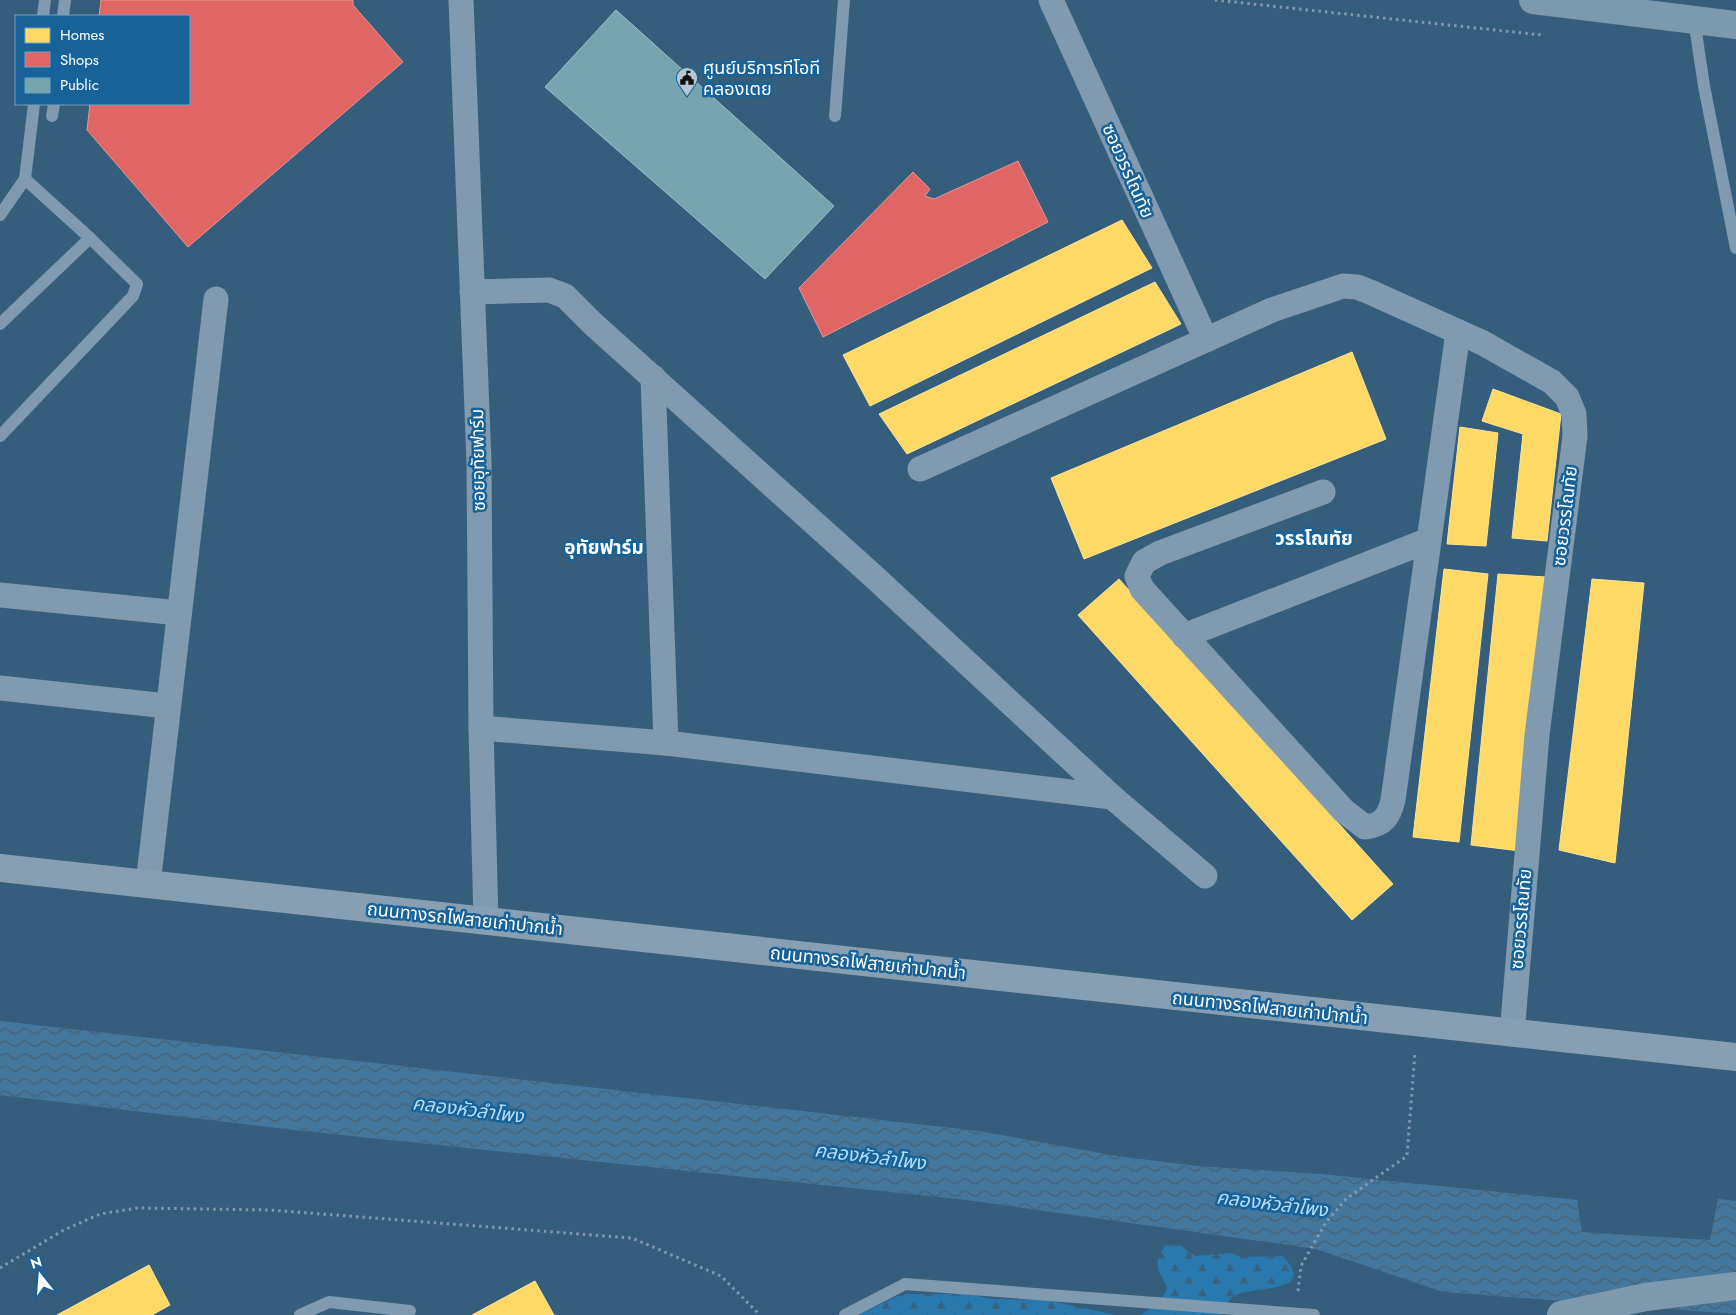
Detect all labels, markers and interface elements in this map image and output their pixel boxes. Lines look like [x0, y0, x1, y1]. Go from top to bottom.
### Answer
legend [15, 15, 190, 105]
text: Homes [60, 24, 104, 46]
text: Shops [60, 49, 99, 71]
place label: ศูนย์บริการทีโอที คลองเตย [703, 55, 820, 102]
public building icon: ศูนย์บริการทีโอที คลองเตย [675, 66, 699, 97]
text: Public [60, 74, 99, 96]
street label: ซอยวรรโณทัย [1096, 120, 1160, 222]
street label: ซอยอุทัยฟาร์ม [464, 409, 492, 511]
street label: ซอยวรรโณทัย [1546, 464, 1584, 568]
district label: วรรโณทัย [1275, 525, 1353, 552]
district label: อุทัยฟาร์ม [564, 534, 644, 561]
street label: ซอยวรรโณทัย [1504, 868, 1538, 970]
street label: ถนนทางรถไฟสายเก่าปากน้ำ [366, 896, 564, 942]
street label: ถนนทางรถไฟสายเก่าปากน้ำ [769, 940, 967, 986]
street label: ถนนทางรถไฟสายเก่าปากน้ำ [1171, 985, 1369, 1031]
water label: คลองหัวลำโพง [411, 1089, 526, 1130]
water label: คลองหัวลำโพง [813, 1136, 928, 1177]
water label: คลองหัวลำโพง [1215, 1183, 1330, 1224]
north arrow [15, 1250, 65, 1300]
text: N [28, 1251, 44, 1274]

